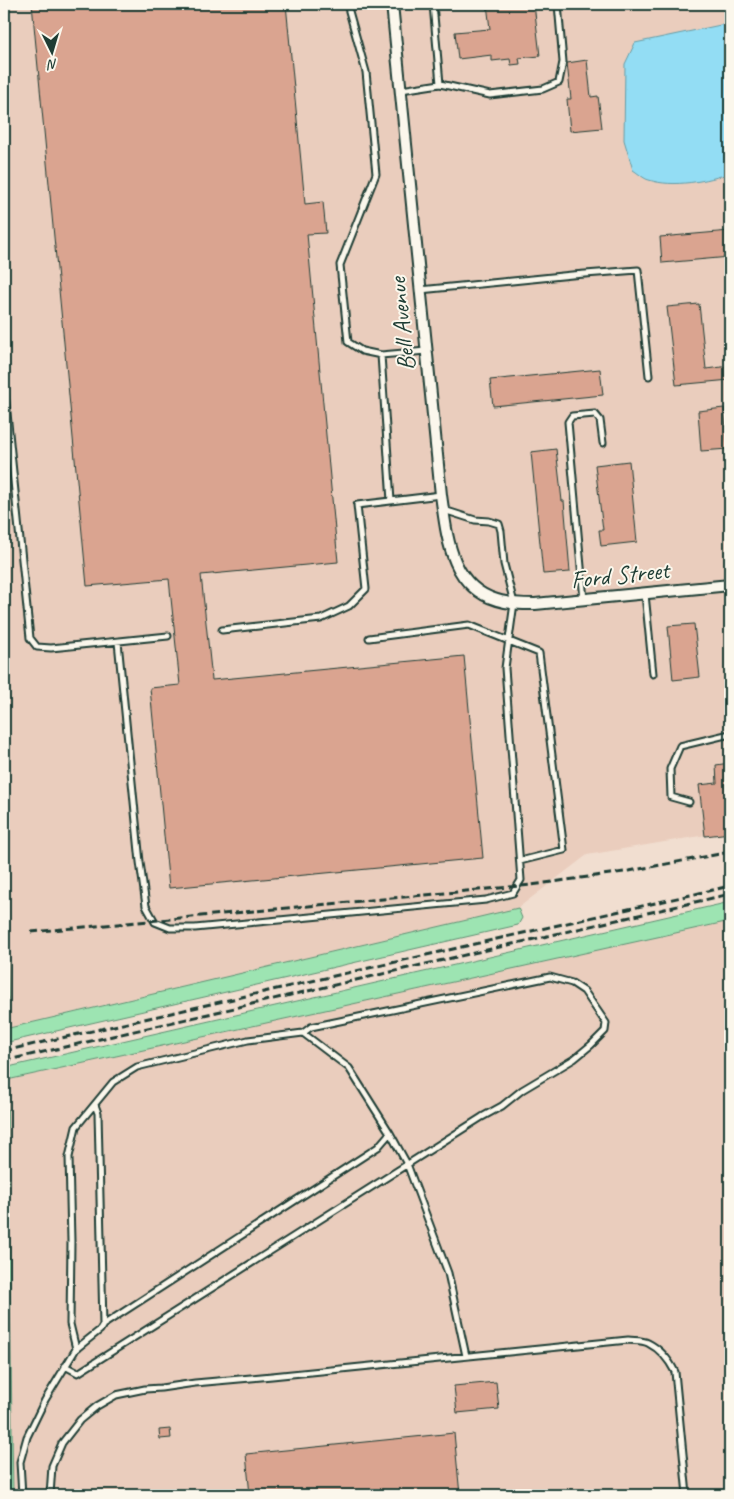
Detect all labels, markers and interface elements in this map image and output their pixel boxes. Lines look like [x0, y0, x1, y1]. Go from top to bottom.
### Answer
north arrow [28, 28, 78, 78]
text: N [46, 56, 58, 74]
street label: Bell Avenue [381, 274, 423, 372]
street label: Ford Street [569, 554, 673, 596]

